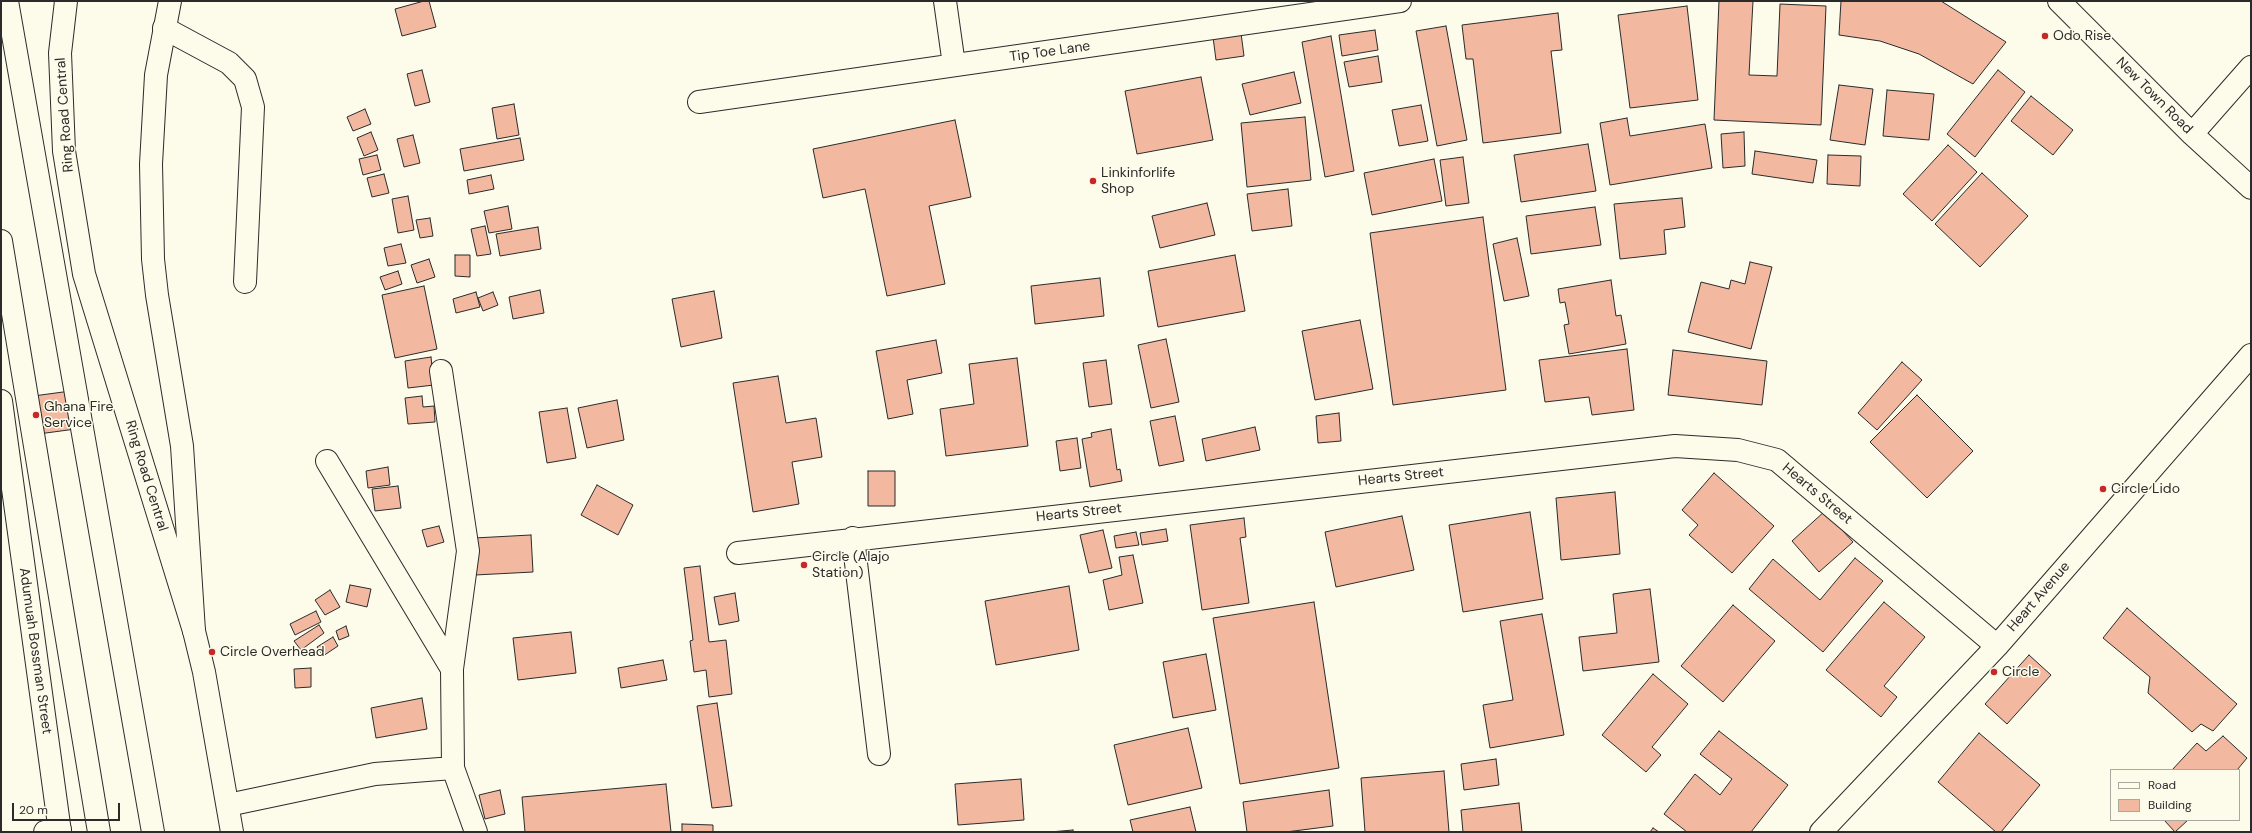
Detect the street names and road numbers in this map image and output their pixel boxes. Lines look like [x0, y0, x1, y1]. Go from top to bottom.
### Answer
street label: Tip Toe Lane [1009, 38, 1091, 66]
street label: New Town Road [2112, 54, 2196, 138]
street label: Ring Road Central [53, 57, 77, 173]
street label: Ring Road Central [121, 419, 171, 533]
street label: Hearts Street [1779, 460, 1855, 528]
street label: Hearts Street [1357, 464, 1445, 490]
street label: Hearts Street [1035, 500, 1123, 526]
street label: Heart Avenue [2004, 559, 2074, 635]
street label: Adumuah Bossman Street [15, 567, 55, 735]

